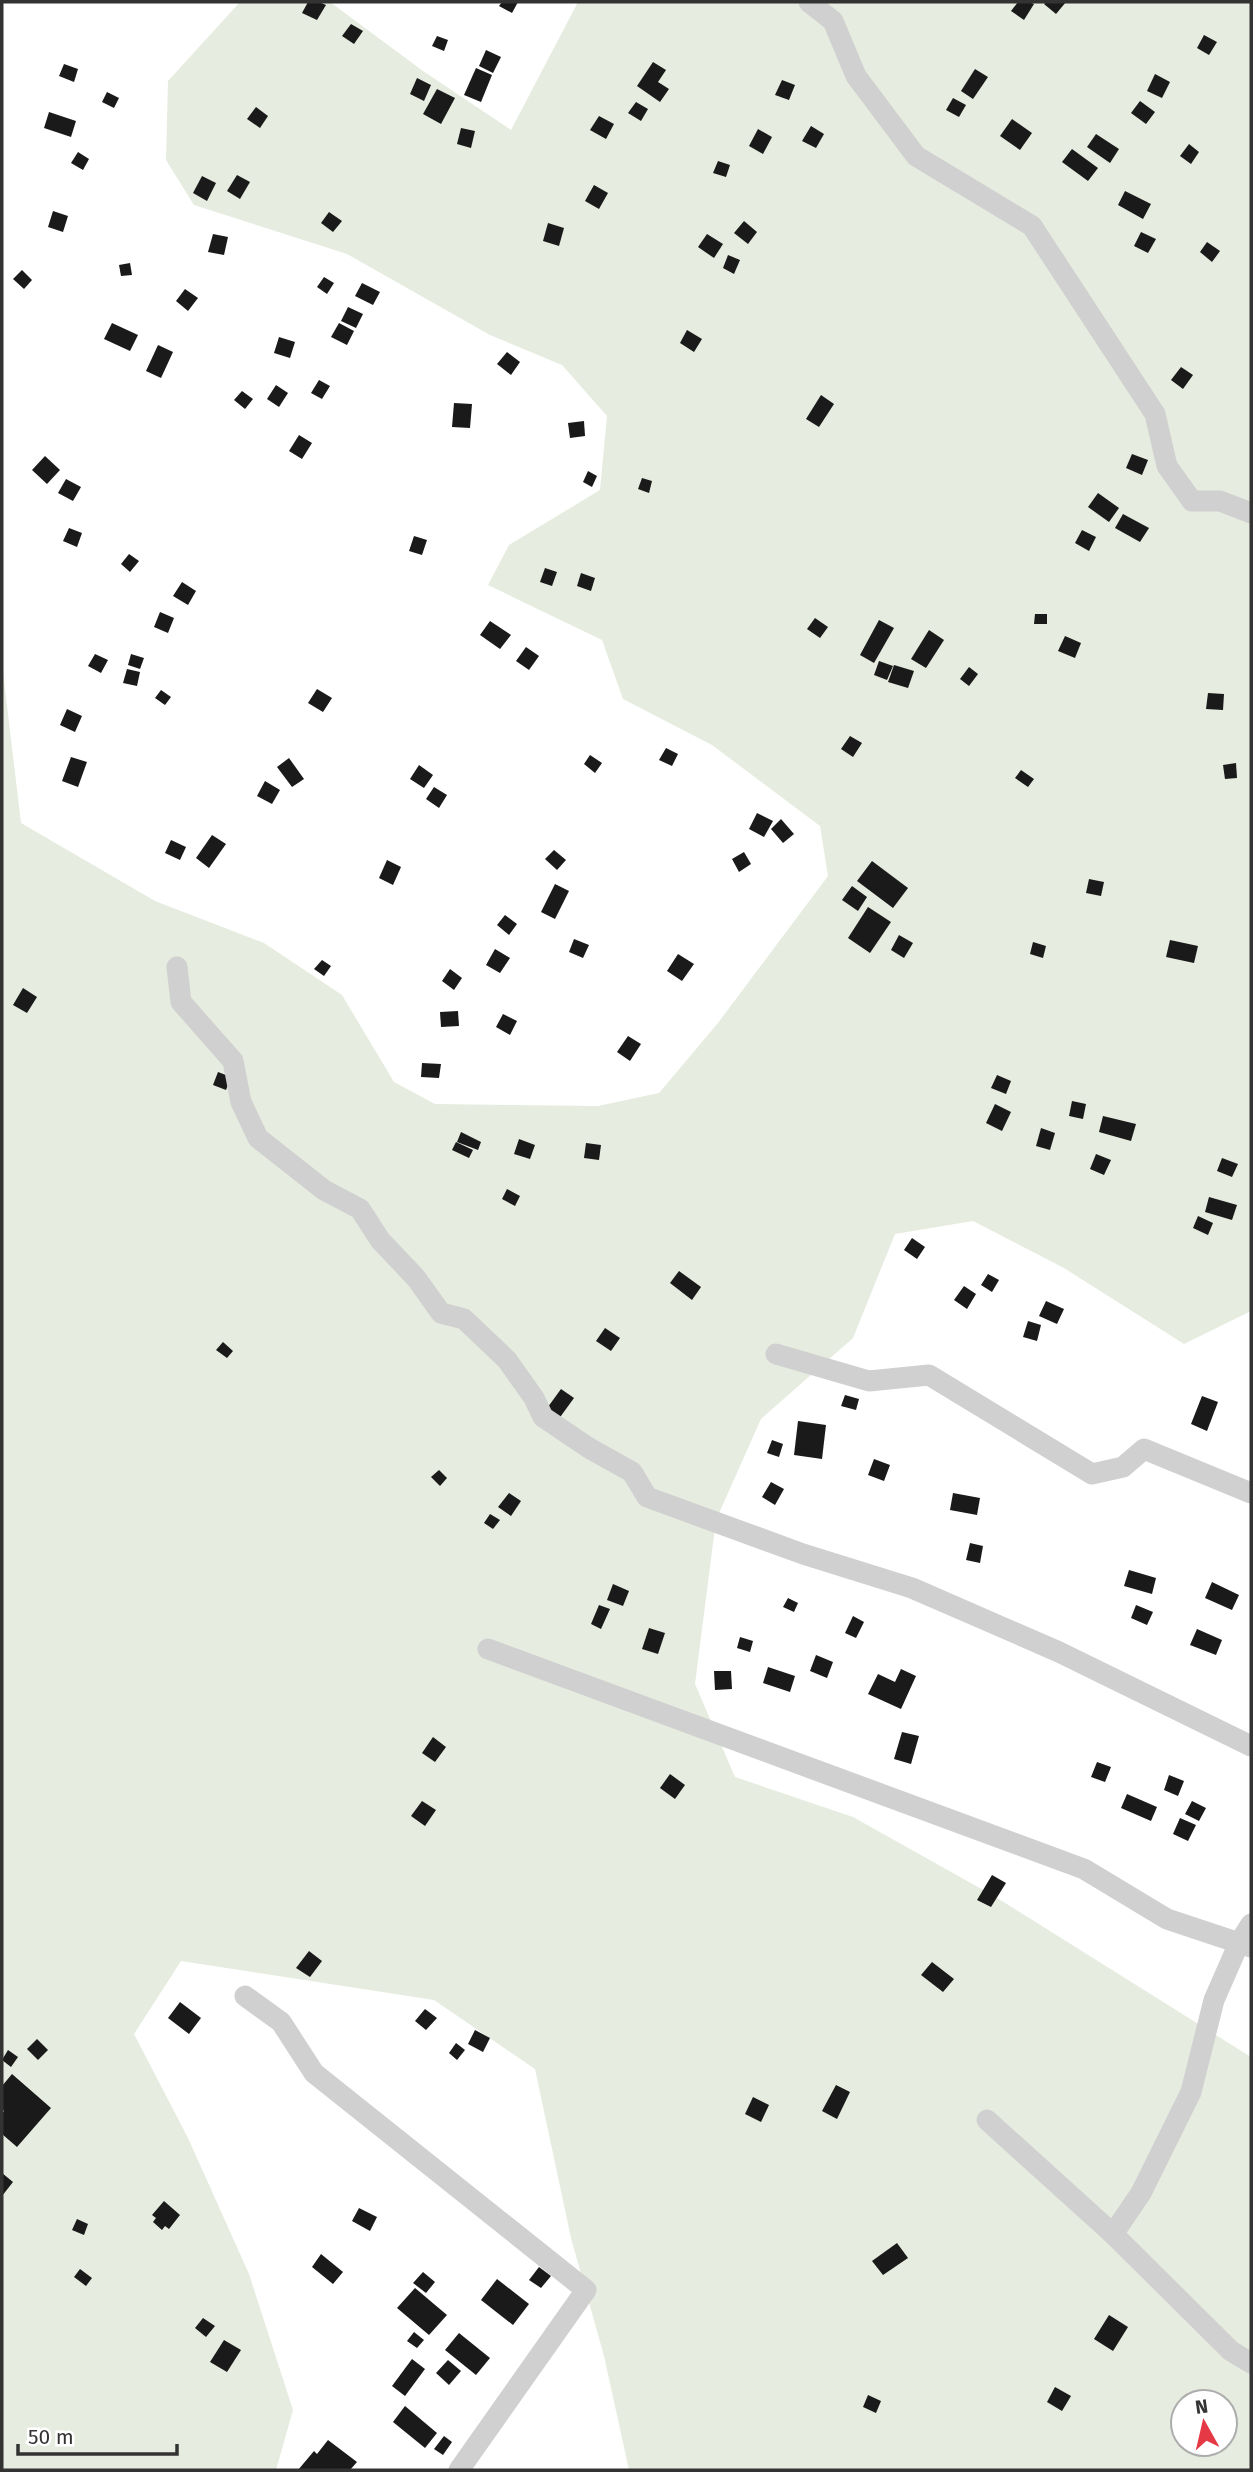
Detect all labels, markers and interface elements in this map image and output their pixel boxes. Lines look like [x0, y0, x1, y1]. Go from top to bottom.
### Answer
north arrow [1169, 2388, 1239, 2458]
text: N [1194, 2394, 1210, 2419]
scale bar [18, 2412, 177, 2456]
text: 50 m [28, 2424, 74, 2450]

